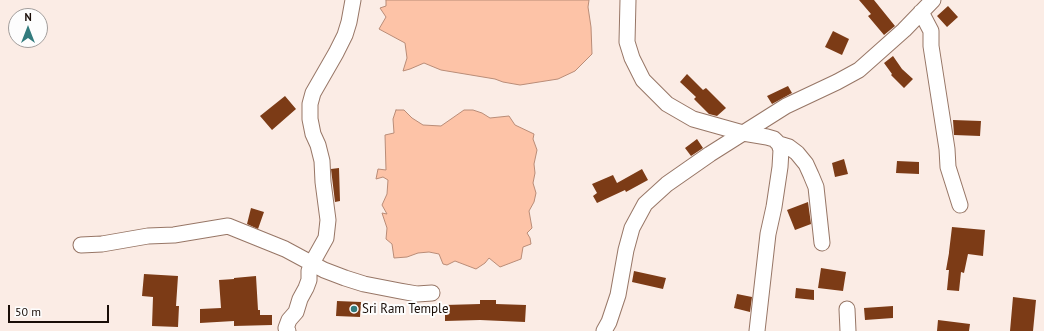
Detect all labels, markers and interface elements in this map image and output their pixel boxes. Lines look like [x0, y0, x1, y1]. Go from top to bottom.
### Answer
north arrow [8, 8, 48, 48]
text: N [24, 10, 32, 24]
scale bar [10, 297, 111, 323]
place label: Sri Ram Temple [362, 301, 449, 317]
text: 50 m [15, 304, 41, 319]
marker: Sri Ram Temple [349, 304, 359, 314]

